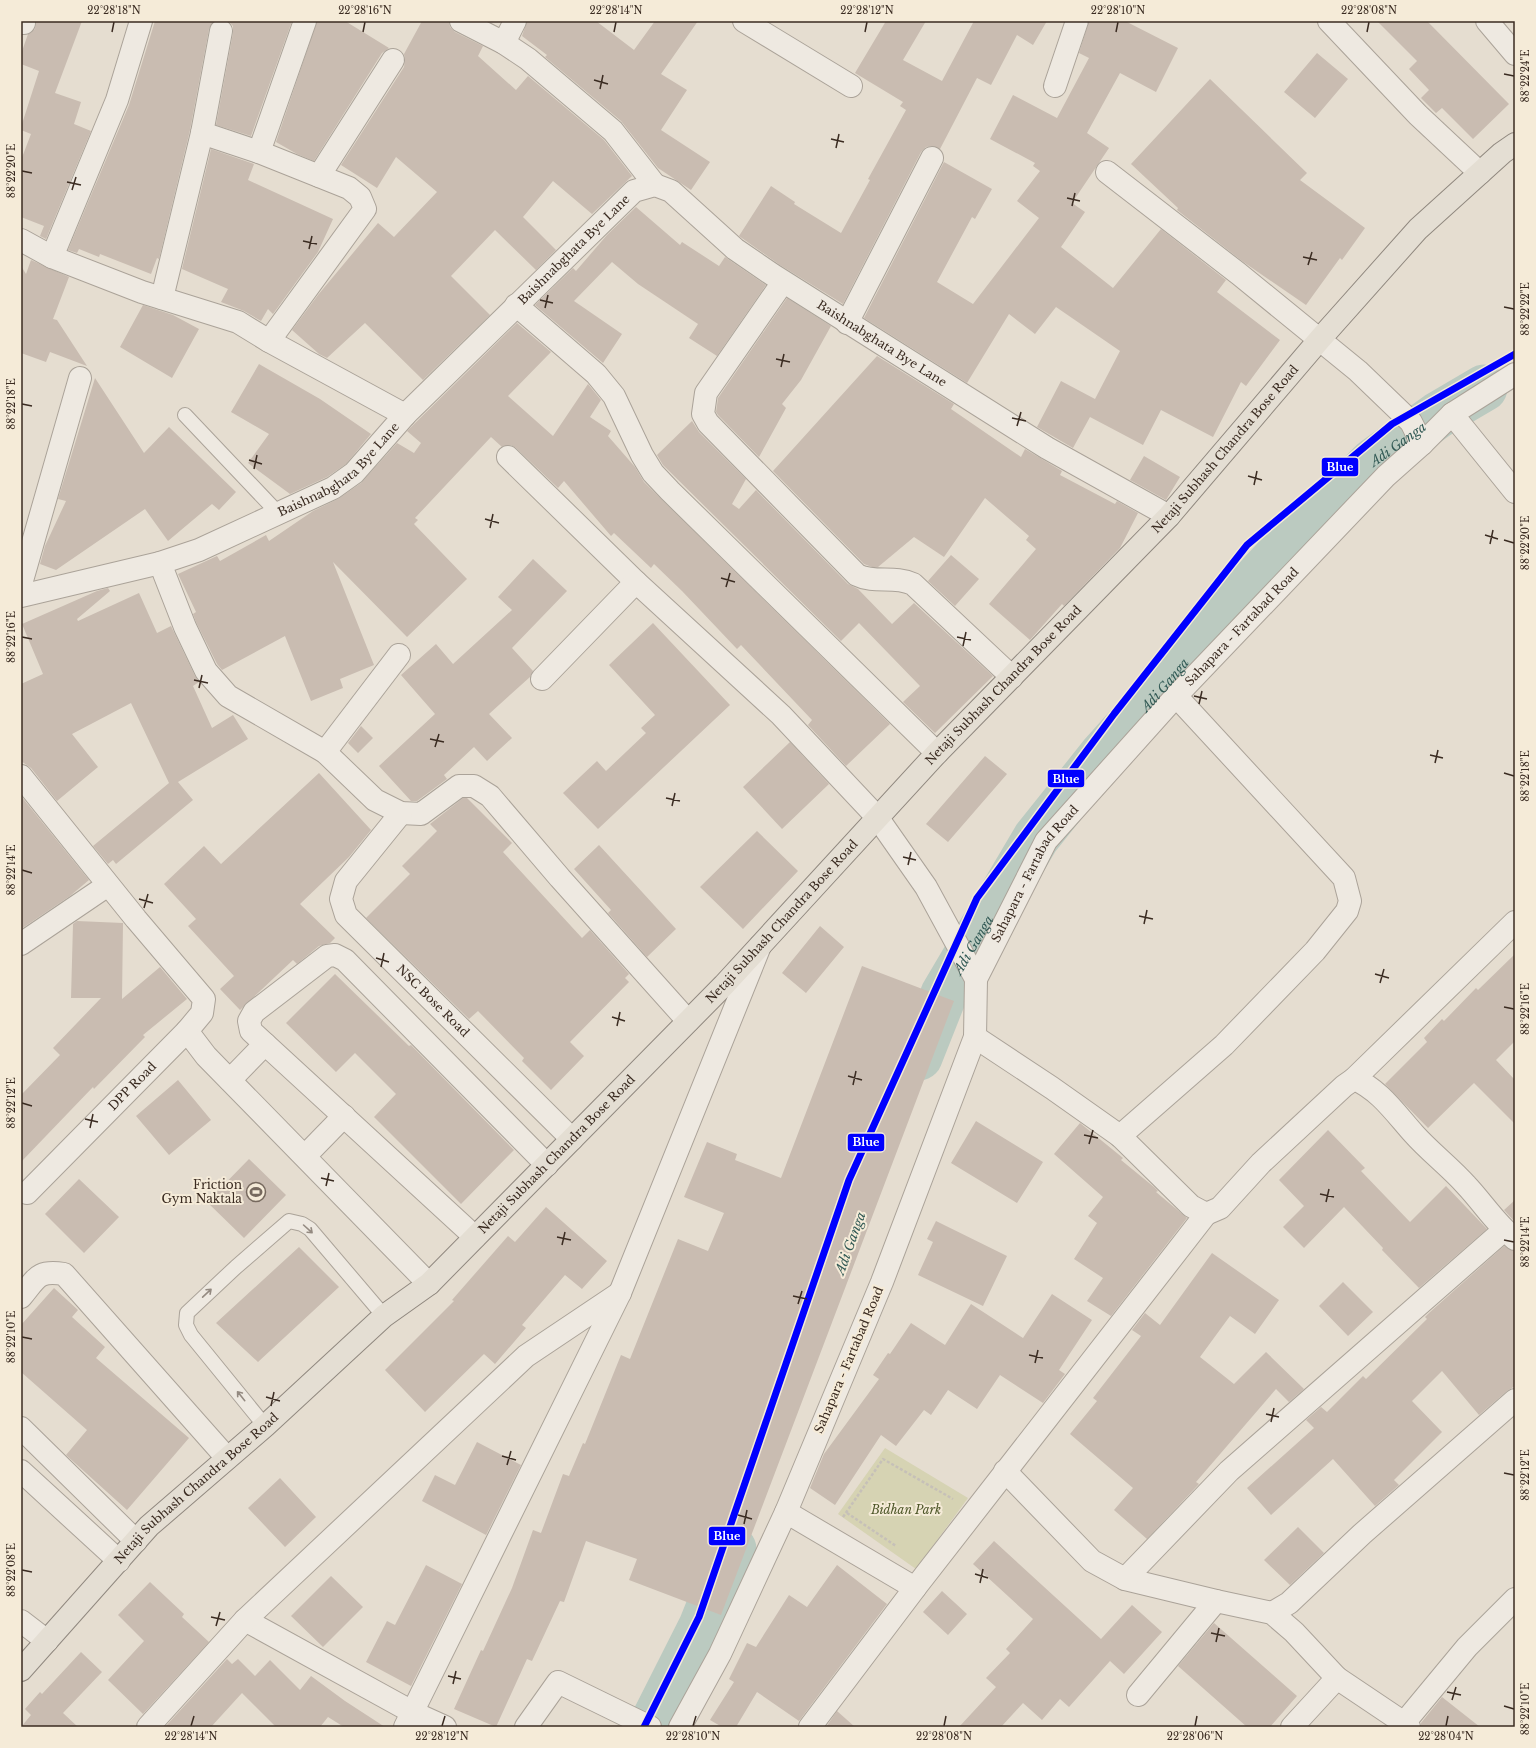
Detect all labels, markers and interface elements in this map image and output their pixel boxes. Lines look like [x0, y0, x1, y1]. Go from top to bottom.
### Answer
text: 22°28'18"N [87, 4, 141, 17]
text: 22°28'16"N [338, 4, 392, 17]
text: 22°28'14"N [590, 4, 642, 17]
text: 22°28'12"N [840, 4, 894, 17]
text: 22°28'10"N [1091, 4, 1145, 17]
text: 22°28'08"N [1341, 4, 1397, 17]
text: 88°22'24"E [1519, 50, 1532, 102]
text: 88°22'20"E [5, 144, 18, 198]
street label: Baishnabghata Bye Lane [515, 191, 633, 307]
text: 88°22'22"E [1519, 282, 1532, 336]
street label: Baishnabghata Bye Lane [814, 297, 950, 390]
street label: Netaji Subhash Chandra Bose Road [1148, 362, 1301, 536]
text: 88°22'18"E [5, 378, 18, 430]
water label: Adi Ganga [1365, 418, 1430, 471]
street label: Baishnabghata Bye Lane [275, 419, 402, 519]
line badge: Blue [1321, 457, 1359, 477]
text: Blue [1327, 460, 1354, 474]
text: 88°22'20"E [1519, 516, 1532, 570]
street label: Sahapara - Fartabad Road [1182, 564, 1302, 689]
street label: Netaji Subhash Chandra Bose Road [922, 602, 1084, 768]
text: 88°22'16"E [5, 611, 18, 663]
water label: Adi Ganga [1136, 655, 1193, 717]
text: 88°22'18"E [1519, 750, 1532, 802]
line badge: Blue [1047, 769, 1085, 788]
text: Blue [1053, 772, 1080, 786]
street label: Sahapara - Fartabad Road [988, 802, 1081, 945]
street label: Netaji Subhash Chandra Bose Road [702, 836, 861, 1006]
text: 88°22'14"E [5, 844, 18, 896]
water label: Adi Ganga [949, 912, 997, 979]
street label: NSC Bose Road [394, 961, 473, 1040]
text: 88°22'16"E [1519, 983, 1532, 1035]
street label: DPP Road [105, 1059, 159, 1113]
street label: Netaji Subhash Chandra Bose Road [475, 1072, 638, 1237]
text: 88°22'12"E [5, 1077, 18, 1129]
line badge: Blue [847, 1133, 885, 1152]
text: Blue [853, 1135, 880, 1149]
place label: Friction Gym Naktala [162, 1177, 242, 1206]
sports icon: Friction Gym Naktala [245, 1181, 267, 1203]
water label: Adi Ganga [831, 1210, 870, 1279]
text: 88°22'14"E [1519, 1216, 1532, 1268]
one-way arrow [303, 1224, 313, 1233]
street label: Sahapara - Fartabad Road [811, 1284, 886, 1435]
one-way arrow [202, 1289, 212, 1298]
text: 88°22'10"E [5, 1311, 18, 1363]
one-way arrow [236, 1390, 245, 1401]
street label: Netaji Subhash Chandra Bose Road [111, 1409, 281, 1567]
text: 88°22'12"E [1519, 1449, 1532, 1501]
park label: Bidhan Park [870, 1502, 941, 1517]
line badge: Blue [708, 1526, 746, 1546]
text: Blue [714, 1529, 741, 1543]
text: 88°22'08"E [5, 1543, 18, 1597]
text: 88°22'10"E [1519, 1683, 1532, 1735]
text: 22°28'14"N [165, 1730, 217, 1743]
text: 22°28'12"N [415, 1730, 469, 1743]
text: 22°28'10"N [666, 1730, 720, 1743]
text: 22°28'08"N [916, 1730, 972, 1743]
text: 22°28'06"N [1167, 1730, 1223, 1743]
text: 22°28'04"N [1418, 1730, 1474, 1743]

